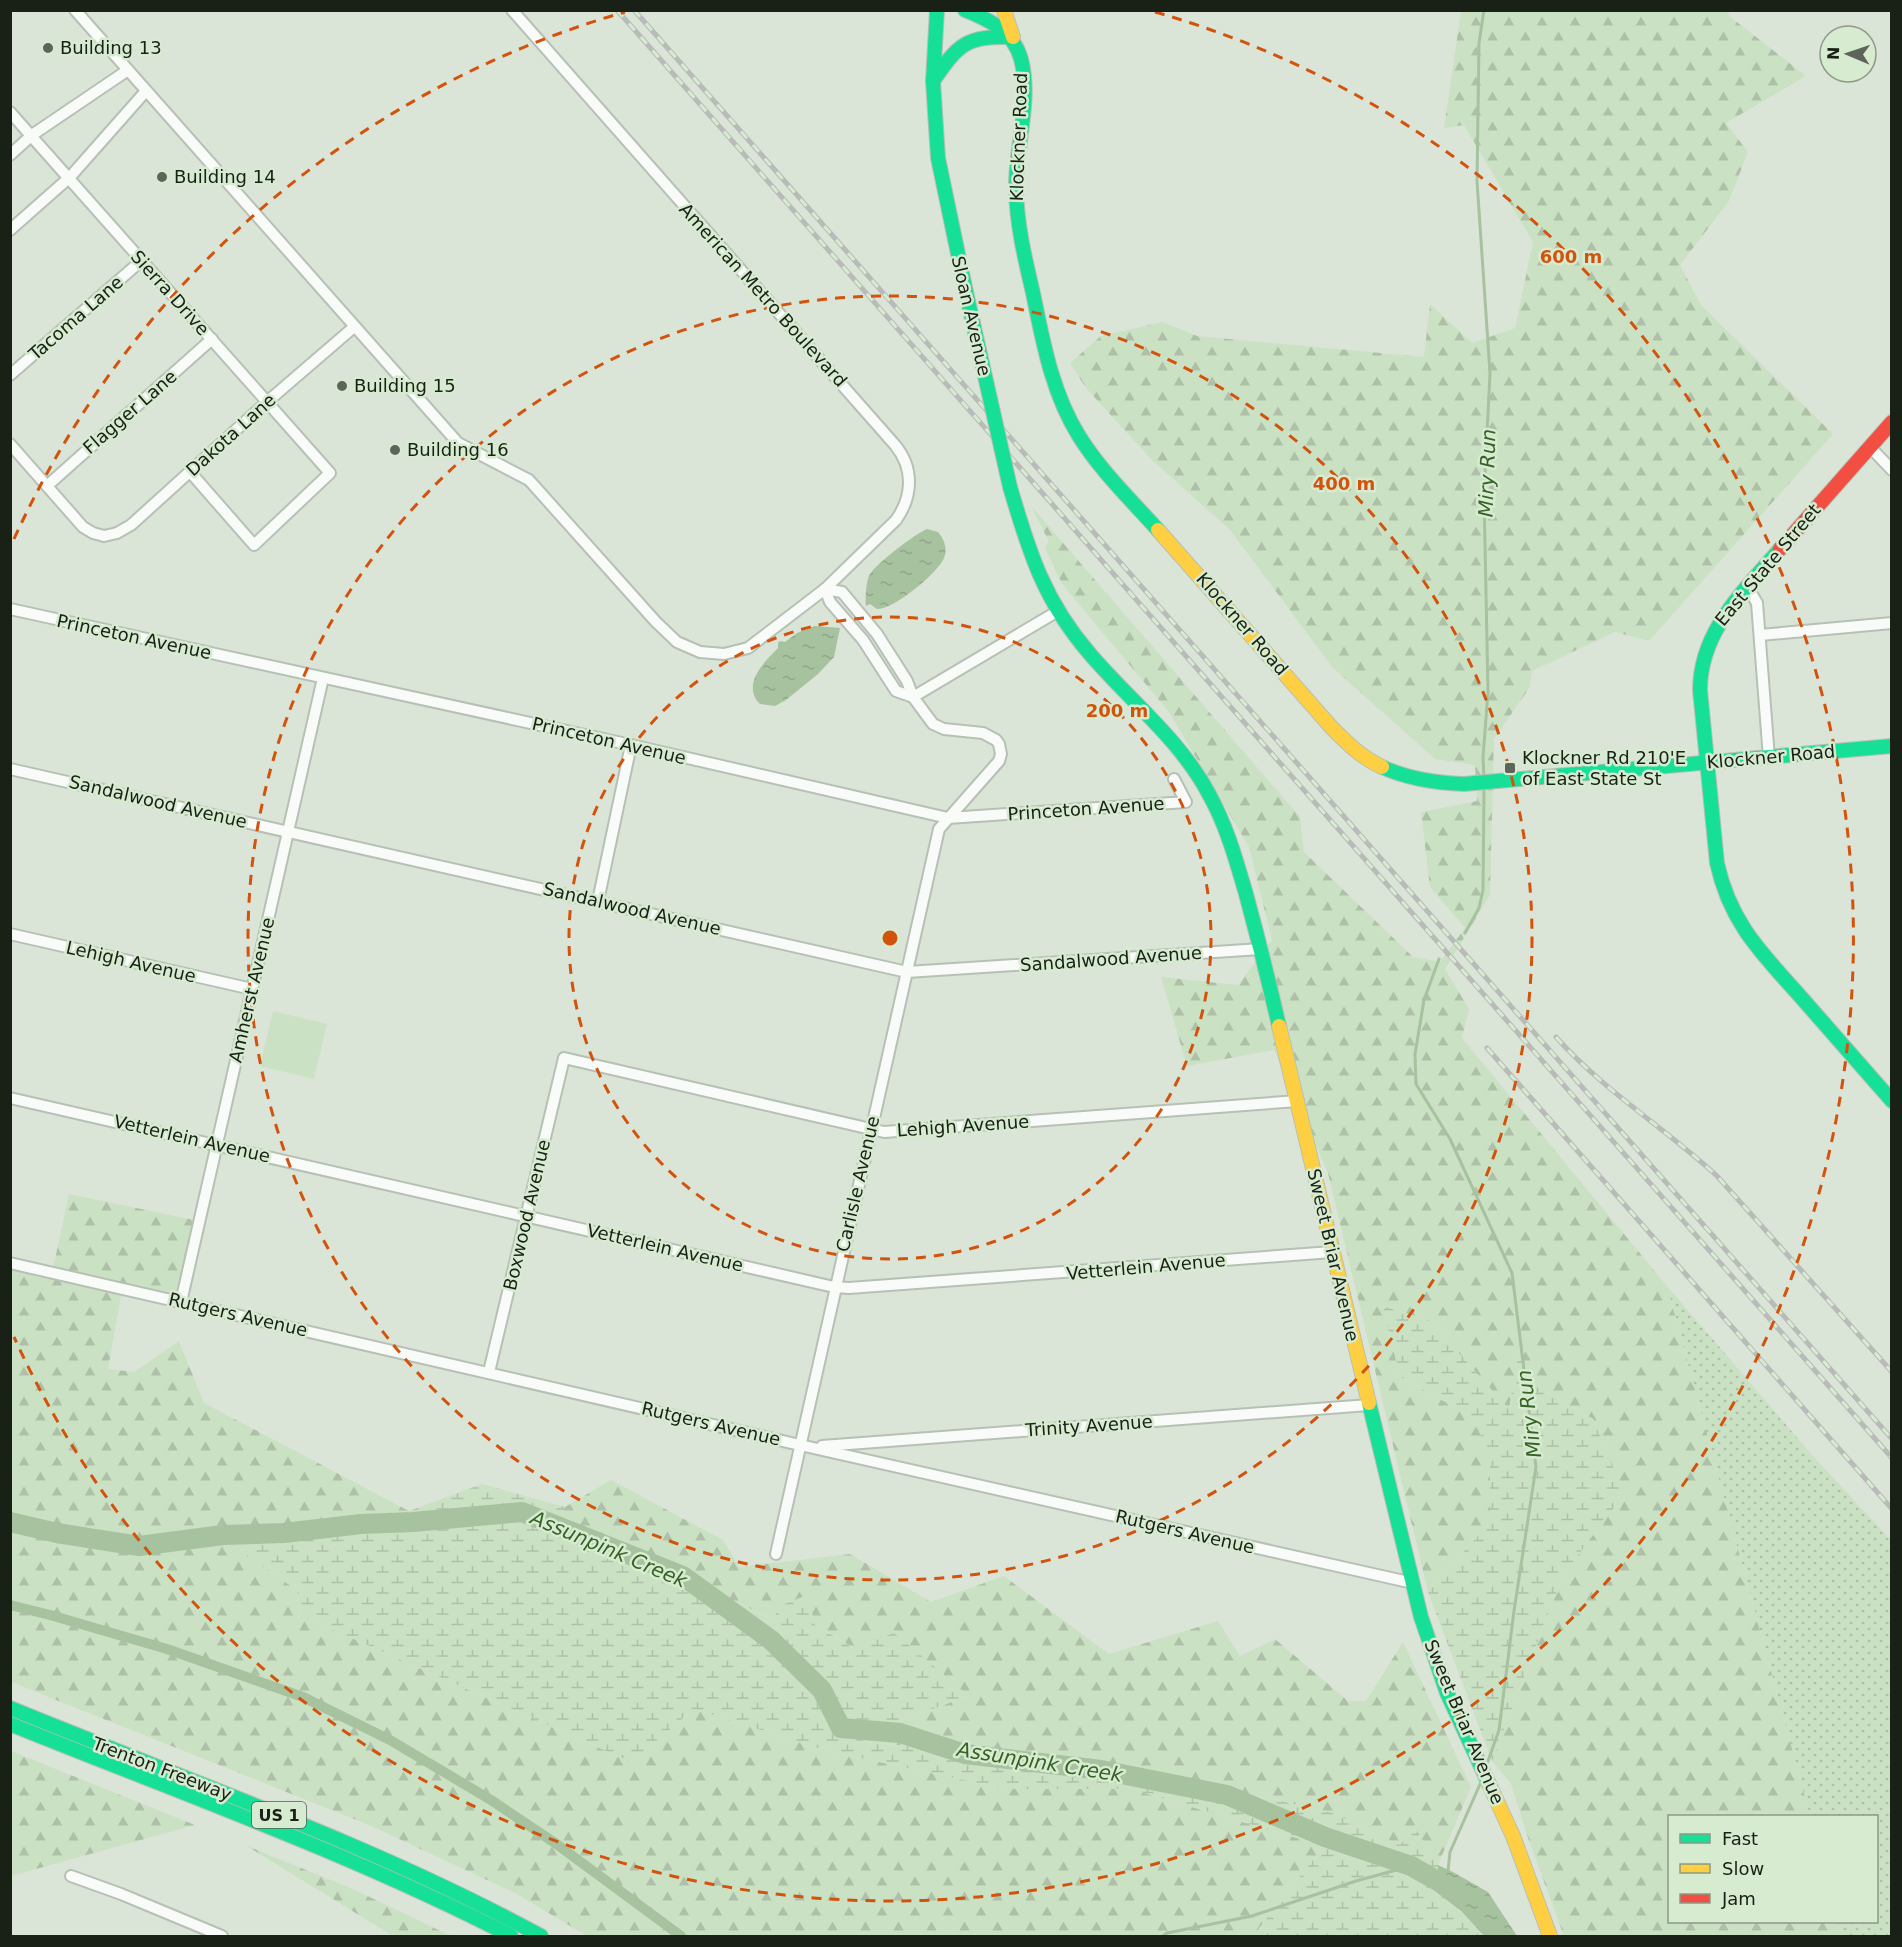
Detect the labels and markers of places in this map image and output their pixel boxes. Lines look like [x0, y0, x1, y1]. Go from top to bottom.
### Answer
place label: Building 13 [60, 37, 162, 58]
marker: Building 13 [41, 41, 55, 55]
place label: Building 14 [174, 166, 276, 187]
marker: Building 14 [155, 170, 169, 184]
place label: Building 15 [354, 375, 456, 396]
marker: Building 15 [335, 379, 349, 393]
place label: Building 16 [407, 439, 509, 460]
marker: Building 16 [388, 443, 402, 457]
place label: Klockner Rd 210'E of East State St [1522, 747, 1686, 789]
marker: Klockner Rd 210'E of East State St [1503, 761, 1517, 775]
centre of rings [880, 928, 900, 948]

